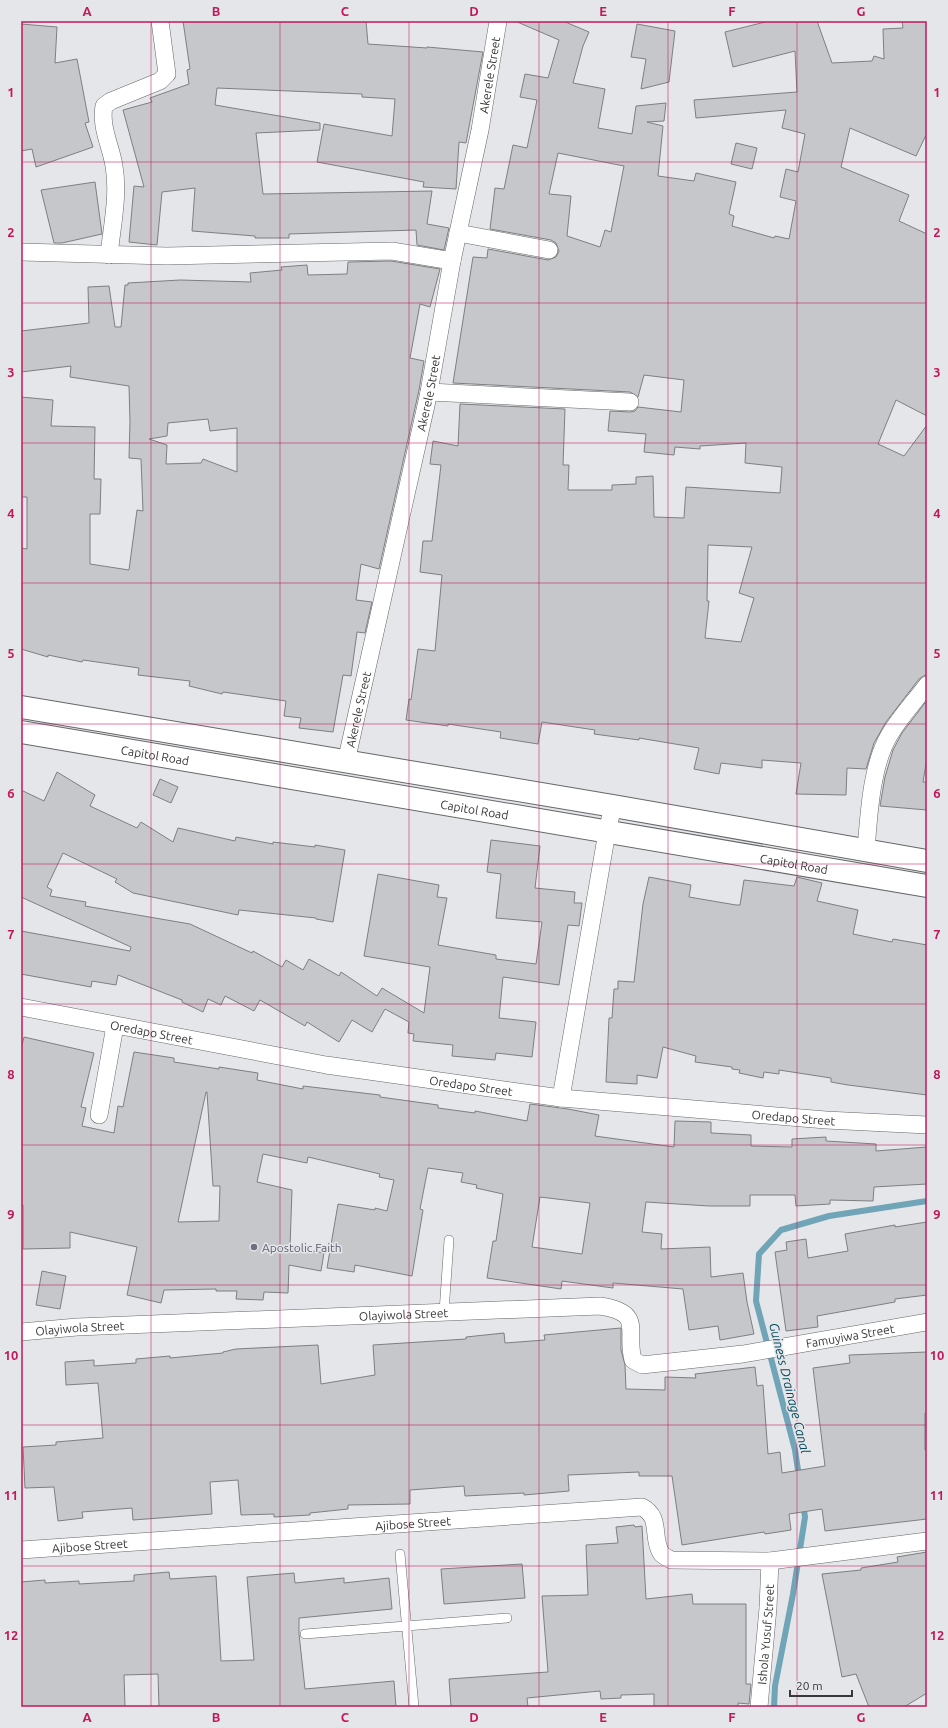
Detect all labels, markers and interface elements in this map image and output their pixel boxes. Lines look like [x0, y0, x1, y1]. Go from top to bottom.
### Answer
text: A [82, 4, 92, 18]
text: B [212, 4, 221, 18]
text: C [341, 4, 350, 18]
text: D [469, 4, 479, 18]
text: E [599, 4, 607, 18]
text: F [728, 4, 736, 18]
text: G [857, 4, 866, 18]
street label: Akerele Street [476, 35, 502, 114]
text: 1 [7, 85, 15, 99]
text: 1 [933, 85, 941, 99]
text: 2 [7, 225, 15, 239]
text: 2 [933, 225, 941, 239]
street label: Akerele Street [414, 354, 442, 432]
text: 3 [7, 365, 15, 379]
text: 3 [933, 365, 941, 379]
text: 4 [7, 506, 15, 520]
text: 4 [933, 506, 941, 520]
text: 5 [7, 646, 15, 660]
text: 5 [933, 646, 941, 660]
street label: Akerele Street [343, 670, 373, 749]
street label: Capitol Road [120, 743, 190, 767]
text: 6 [7, 786, 15, 800]
text: 6 [933, 786, 941, 800]
street label: Capitol Road [439, 797, 510, 821]
street label: Capitol Road [759, 851, 829, 876]
text: 7 [7, 927, 15, 941]
text: 7 [933, 927, 941, 941]
street label: Oredapo Street [109, 1018, 194, 1046]
text: 8 [7, 1067, 15, 1081]
text: 8 [933, 1067, 941, 1081]
street label: Oredapo Street [429, 1073, 514, 1098]
street label: Oredapo Street [751, 1107, 836, 1127]
text: 9 [7, 1207, 15, 1221]
text: 9 [933, 1207, 941, 1221]
place label: Apostolic Faith [262, 1241, 342, 1254]
marker: Apostolic Faith [249, 1242, 259, 1252]
street label: Olayiwola Street [359, 1306, 449, 1322]
street label: Olayiwola Street [35, 1319, 125, 1337]
water label: Guiness Drainage Canal [767, 1321, 813, 1455]
street label: Famuyiwa Street [805, 1321, 896, 1349]
text: 10 [4, 1348, 18, 1362]
text: 10 [930, 1348, 944, 1362]
text: 11 [4, 1488, 18, 1502]
text: 11 [930, 1488, 944, 1502]
street label: Ajibose Street [375, 1514, 452, 1532]
street label: Ajibose Street [52, 1536, 128, 1554]
street label: Ishola Yusuf Street [755, 1583, 776, 1685]
text: 12 [4, 1628, 18, 1642]
text: 12 [930, 1628, 944, 1642]
scale bar [790, 1672, 852, 1698]
text: 20 m [796, 1679, 823, 1692]
text: A [82, 1710, 92, 1724]
text: B [212, 1710, 221, 1724]
text: C [341, 1710, 350, 1724]
text: D [469, 1710, 479, 1724]
text: E [599, 1710, 607, 1724]
text: F [728, 1710, 736, 1724]
text: G [857, 1710, 866, 1724]

